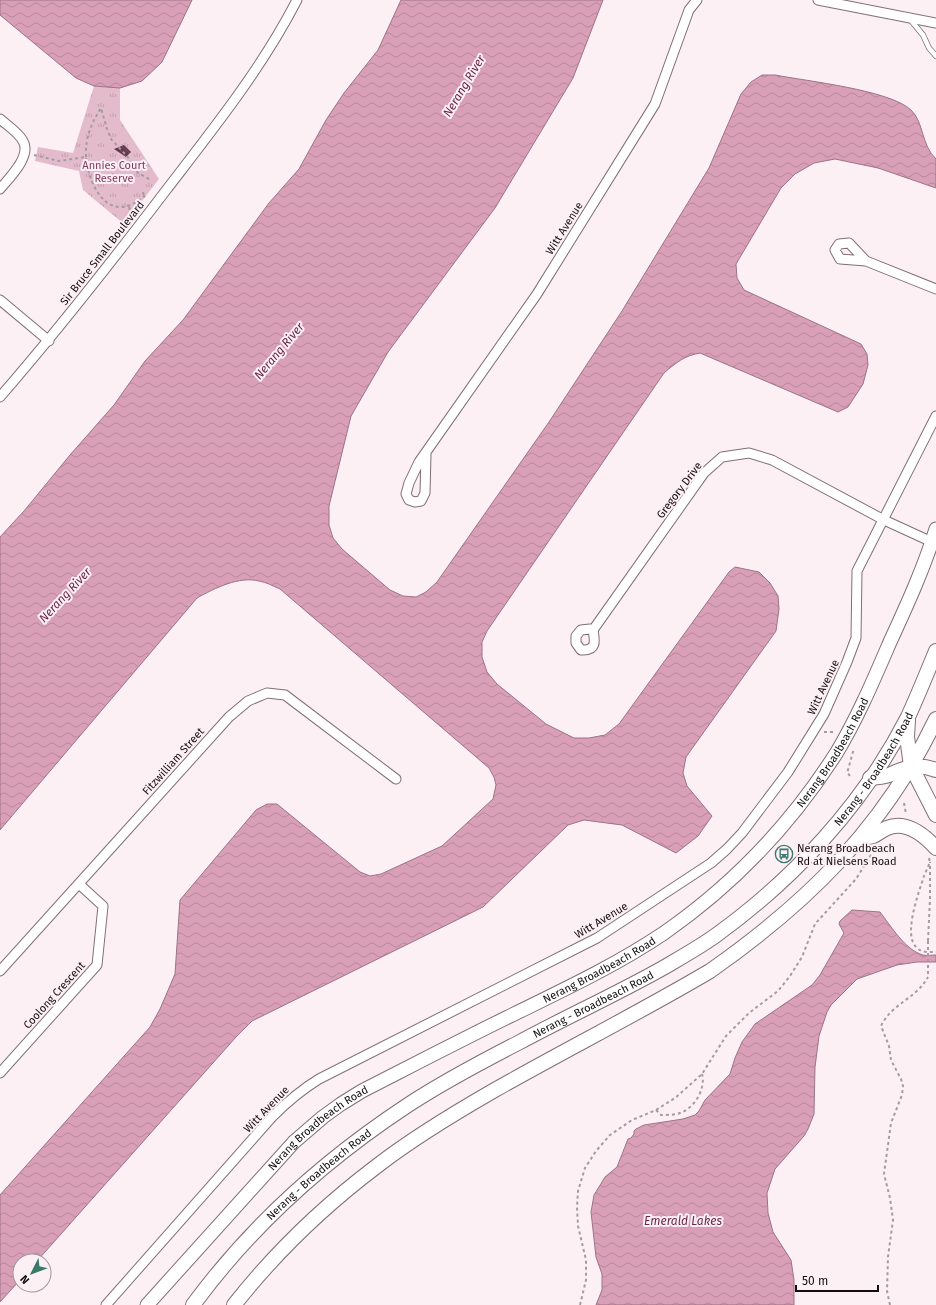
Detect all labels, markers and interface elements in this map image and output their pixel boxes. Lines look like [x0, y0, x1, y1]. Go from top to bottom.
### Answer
water label: Nerang River [440, 52, 488, 119]
park label: Annies Court Reserve [82, 159, 146, 185]
street label: Sir Bruce Small Boulevard [58, 199, 147, 308]
street label: Witt Avenue [543, 200, 586, 257]
water label: Nerang River [251, 320, 307, 382]
street label: Gregory Drive [654, 460, 705, 521]
water label: Nerang River [36, 565, 94, 625]
street label: Witt Avenue [805, 657, 842, 717]
street label: Nerang Broadbeach Road [794, 696, 871, 810]
street label: Nerang - Broadbeach Road [832, 710, 916, 829]
street label: Fitzwilliam Street [140, 725, 207, 797]
place label: Nerang Broadbeach Rd at Nielsens Road [797, 842, 897, 868]
bus stop icon: Nerang Broadbeach Rd at Nielsens Road [774, 844, 794, 864]
street label: Witt Avenue [572, 900, 630, 941]
street label: Nerang Broadbeach Road [541, 934, 658, 1006]
street label: Coolong Crescent [21, 959, 88, 1032]
street label: Nerang - Broadbeach Road [531, 968, 656, 1041]
street label: Witt Avenue [241, 1083, 292, 1135]
street label: Nerang Broadbeach Road [266, 1083, 370, 1173]
street label: Nerang - Broadbeach Road [264, 1127, 374, 1223]
water label: Emerald Lakes [644, 1214, 722, 1228]
north arrow [12, 1253, 52, 1293]
scale bar [796, 1267, 878, 1293]
text: N [18, 1272, 32, 1286]
text: 50 m [802, 1274, 828, 1288]

